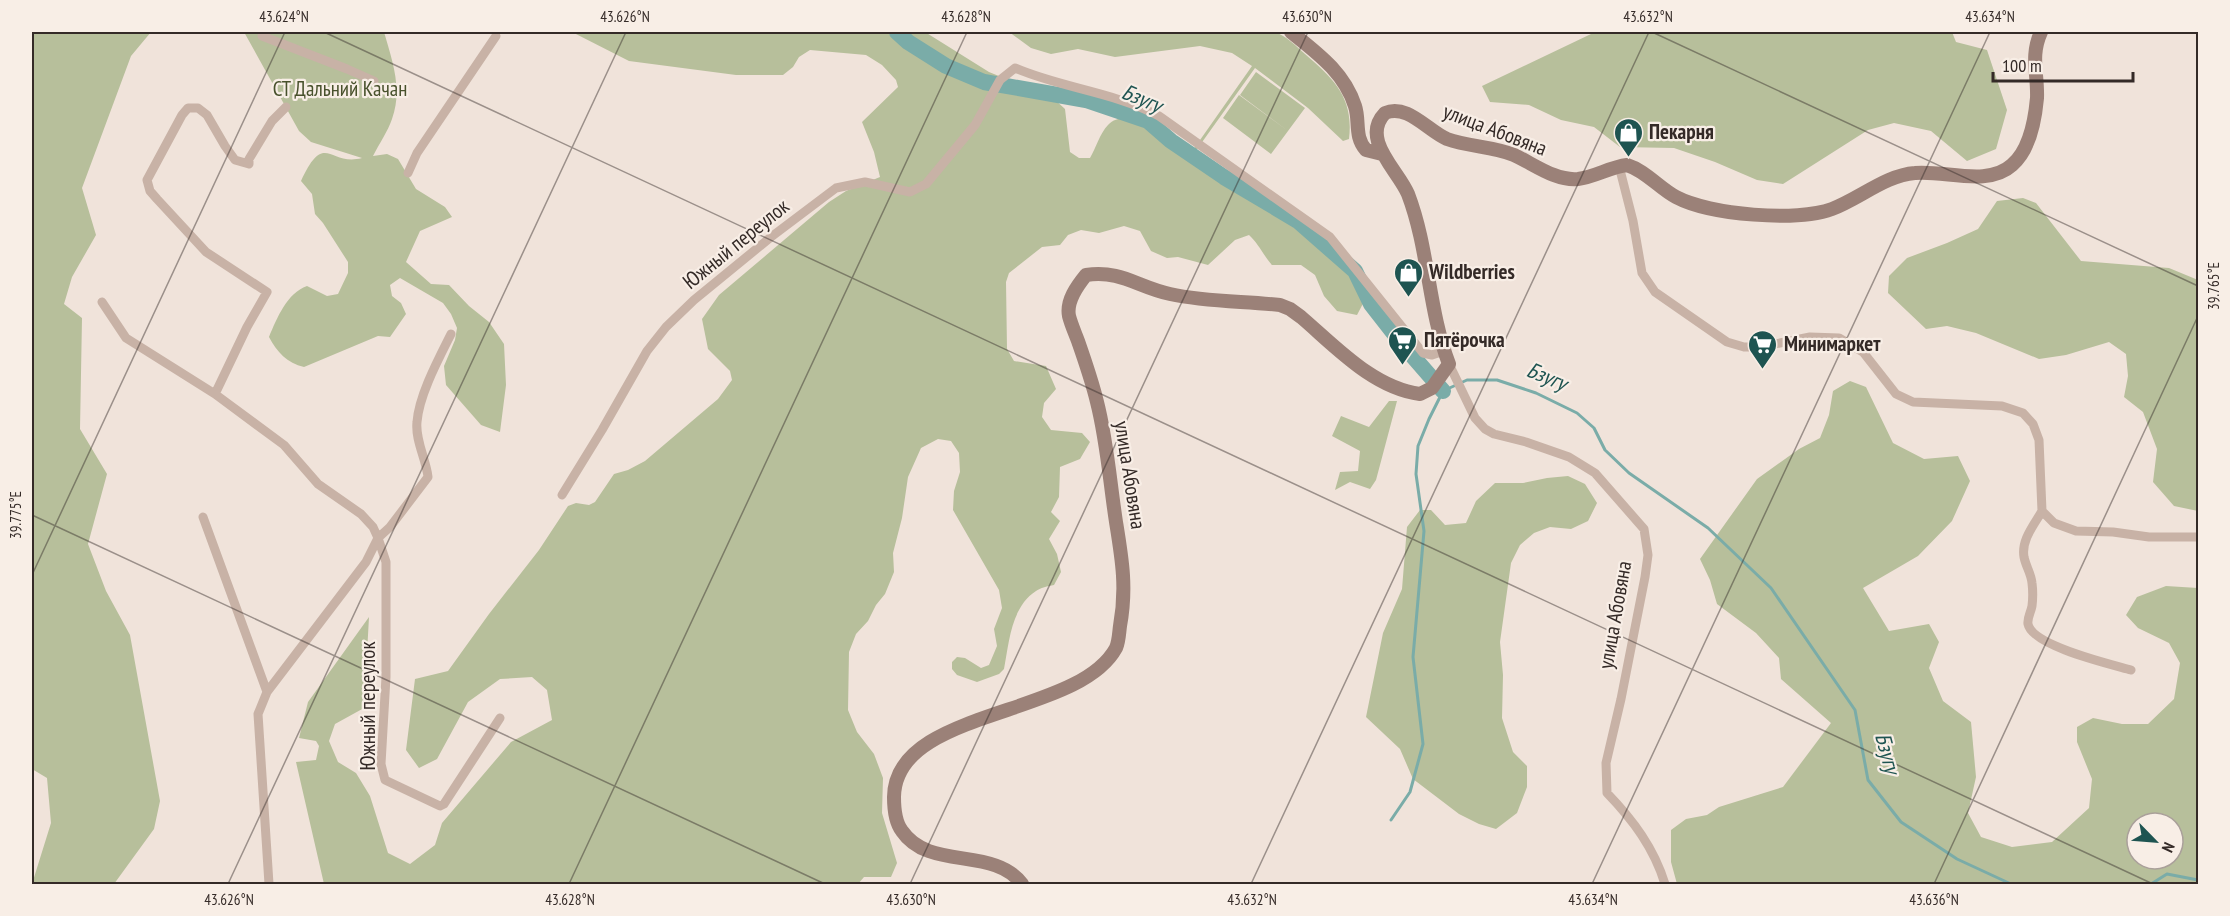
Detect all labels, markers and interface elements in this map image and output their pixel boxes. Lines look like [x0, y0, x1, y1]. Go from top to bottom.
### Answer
text: 43.624°N [259, 7, 309, 26]
text: 43.626°N [600, 7, 650, 26]
text: 43.628°N [941, 7, 991, 26]
text: 43.630°N [1282, 7, 1332, 26]
text: 43.632°N [1623, 7, 1673, 26]
text: 43.634°N [1965, 7, 2015, 26]
scale bar [1993, 45, 2132, 83]
text: 100 m [2002, 54, 2042, 77]
park label: СТ Дальний Качан [273, 75, 407, 102]
water label: Бзугу [1118, 77, 1169, 120]
street label: улица Абовяна [1439, 97, 1551, 162]
shop icon: Пекарня [1612, 116, 1644, 158]
place label: Пекарня [1649, 118, 1714, 145]
street label: Южный переулок [677, 193, 794, 295]
shop icon: Wildberries [1392, 256, 1424, 298]
place label: Wildberries [1428, 258, 1515, 285]
text: 39.765°E [2204, 262, 2223, 310]
supermarket icon: Пятёрочка [1387, 324, 1419, 366]
place label: Пятёрочка [1424, 326, 1505, 353]
supermarket icon: Минимаркет [1747, 328, 1779, 370]
place label: Минимаркет [1784, 330, 1881, 357]
water label: Бзугу [1523, 355, 1574, 398]
street label: улица Абовяна [1109, 419, 1152, 531]
text: 39.775°E [6, 491, 25, 539]
street label: улица Абовяна [1592, 559, 1637, 671]
street label: Южный переулок [354, 641, 381, 771]
water label: Бзугу [1869, 730, 1907, 779]
north arrow [2125, 811, 2185, 871]
text: N [2158, 839, 2179, 855]
text: 43.626°N [204, 890, 254, 909]
text: 43.628°N [545, 890, 595, 909]
text: 43.630°N [886, 890, 936, 909]
text: 43.632°N [1227, 890, 1277, 909]
text: 43.634°N [1568, 890, 1618, 909]
text: 43.636°N [1909, 890, 1959, 909]

